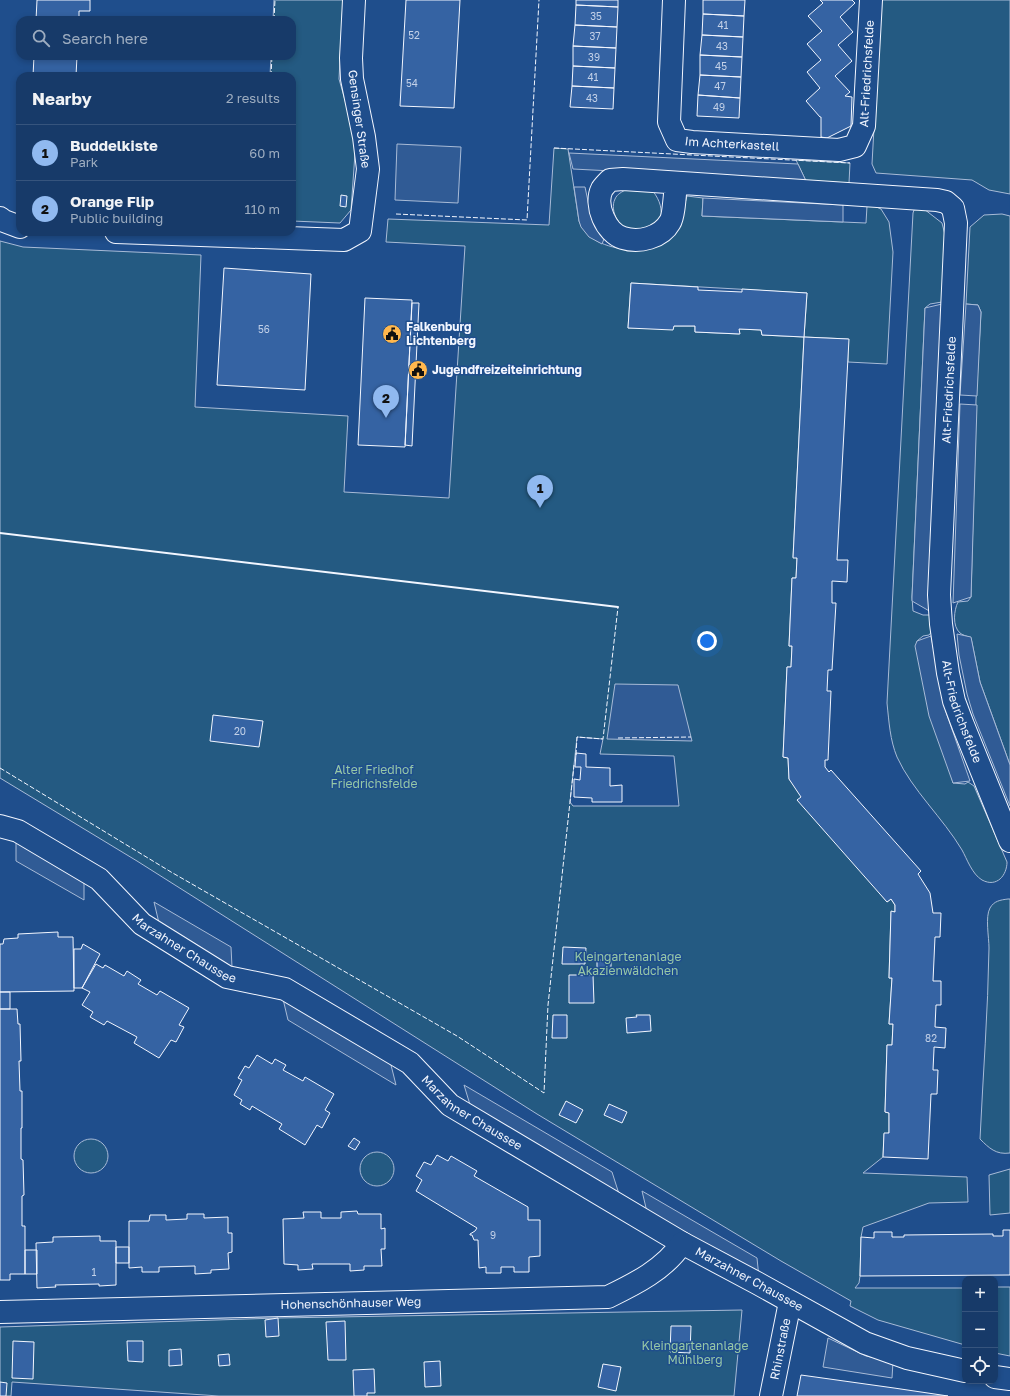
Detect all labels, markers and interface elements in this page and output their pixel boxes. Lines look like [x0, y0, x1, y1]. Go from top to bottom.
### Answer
house number: 35 [590, 10, 602, 22]
search box [16, 16, 296, 60]
house number: 41 [718, 19, 729, 31]
street label: Alt-Friedrichsfelde [856, 20, 877, 128]
icon: search [30, 27, 52, 49]
text: Search here [62, 29, 148, 47]
house number: 52 [408, 29, 420, 41]
house number: 37 [589, 30, 601, 42]
house number: 43 [716, 40, 728, 52]
house number: 39 [588, 51, 600, 63]
house number: 45 [715, 60, 727, 72]
street label: Gensinger Straße [345, 69, 374, 169]
house number: 41 [588, 71, 599, 83]
house number: 54 [406, 77, 418, 89]
house number: 47 [714, 80, 726, 92]
text: Nearby [32, 88, 92, 109]
text: 2 results [226, 90, 280, 106]
house number: 43 [586, 92, 598, 104]
house number: 49 [713, 101, 725, 113]
street label: Im Achterkastell [684, 133, 780, 154]
text: Buddelkiste [70, 136, 158, 154]
text: 1 [42, 145, 48, 161]
text: 60 m [249, 145, 280, 161]
text: Park [70, 154, 98, 170]
text: Orange Flip [70, 192, 154, 210]
text: 2 [41, 201, 49, 217]
text: 110 m [245, 201, 280, 217]
text: Public building [70, 210, 163, 226]
place label: Falkenburg Lichtenberg [406, 319, 476, 348]
house number: 56 [258, 323, 270, 335]
public building icon: Falkenburg Lichtenberg [381, 323, 403, 345]
street label: Alt-Friedrichsfelde [938, 336, 959, 444]
public building icon: Jugendfreizeiteinrichtung [407, 359, 429, 381]
place label: Jugendfreizeiteinrichtung [432, 362, 582, 377]
pin: 2 [373, 385, 399, 418]
pin: 1 [527, 475, 553, 508]
your location [697, 631, 717, 651]
street label: Alt-Friedrichsfelde [939, 659, 986, 765]
house number: 20 [234, 725, 246, 737]
park label: Alter Friedhof Friedrichsfelde [331, 762, 417, 791]
street label: Marzahner Chaussee [129, 910, 238, 986]
park label: Kleingartenanlage Akazienwäldchen [575, 949, 681, 978]
house number: 82 [925, 1032, 937, 1044]
street label: Marzahner Chaussee [419, 1072, 525, 1153]
house number: 9 [490, 1229, 496, 1241]
street label: Marzahner Chaussee [693, 1243, 806, 1314]
house number: 1 [92, 1266, 97, 1278]
map controls [962, 1276, 998, 1384]
button: + [962, 1276, 998, 1312]
street label: Hohenschönhauser Weg [280, 1294, 421, 1312]
button: − [962, 1312, 998, 1348]
street label: Rhinstraße [766, 1317, 794, 1381]
park label: Kleingartenanlage Mühlberg [642, 1338, 748, 1367]
button: locate [962, 1348, 998, 1384]

